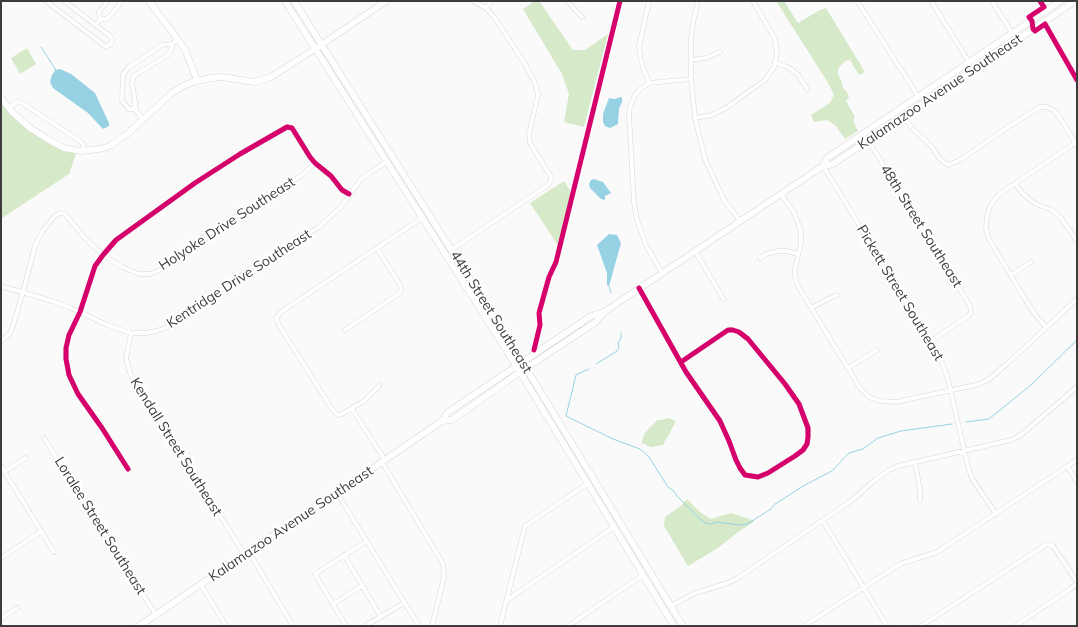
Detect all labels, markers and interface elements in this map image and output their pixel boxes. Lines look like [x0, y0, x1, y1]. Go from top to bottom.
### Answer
street label: Kalamazoo Avenue Southeast [855, 31, 1025, 153]
street label: 48th Street Southeast [876, 162, 966, 290]
street label: Holyoke Drive Southeast [156, 174, 298, 274]
street label: Pickett Street Southeast [853, 222, 947, 364]
street label: Kentridge Drive Southeast [164, 226, 314, 332]
street label: 44th Street Southeast [446, 248, 536, 376]
street label: Kendall Street Southeast [127, 375, 225, 519]
street label: Loralee Street Southeast [51, 454, 149, 598]
street label: Kalamazoo Avenue Southeast [206, 463, 376, 585]

